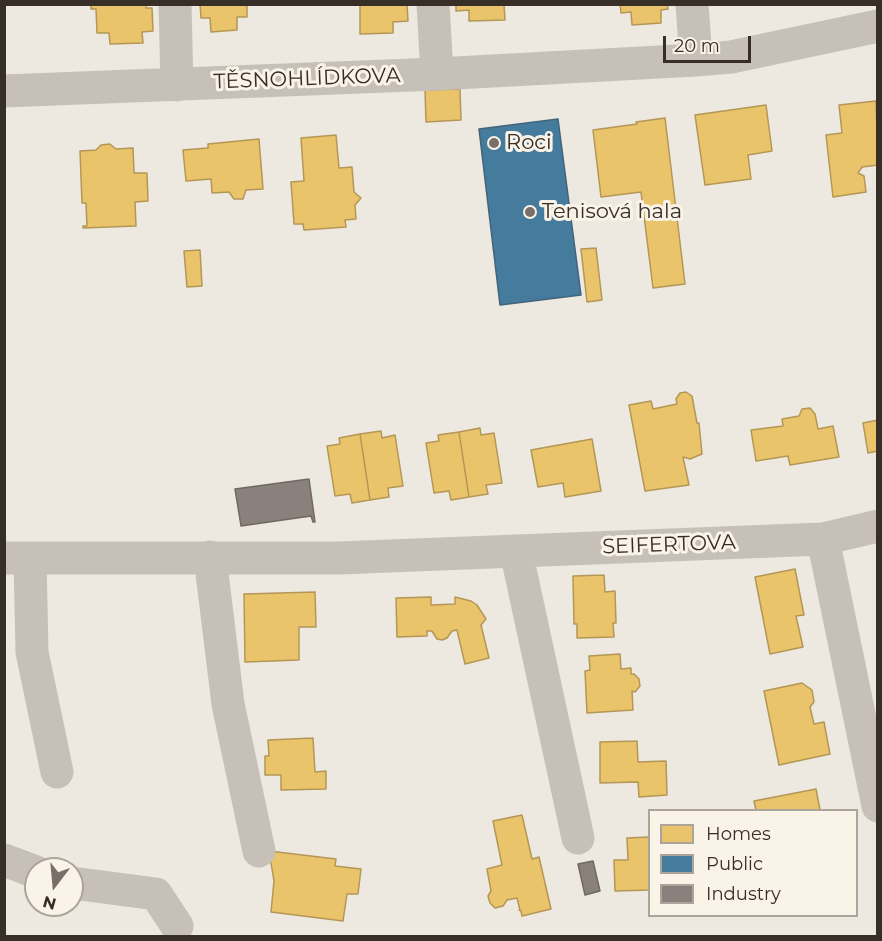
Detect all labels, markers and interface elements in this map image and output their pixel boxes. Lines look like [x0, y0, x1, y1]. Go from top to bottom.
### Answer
scale bar [666, 24, 754, 62]
text: 20 m [674, 35, 720, 57]
street label: TĚSNOHLÍDKOVA [213, 63, 401, 95]
place label: Roci [506, 130, 552, 156]
marker: Roci [487, 136, 501, 150]
place label: Tenisová hala [542, 199, 682, 225]
marker: Tenisová hala [523, 205, 537, 219]
street label: SEIFERTOVA [602, 530, 736, 560]
legend [648, 809, 858, 917]
text: Homes [706, 823, 771, 845]
text: Public [706, 853, 763, 875]
north arrow [24, 857, 84, 917]
text: Industry [706, 883, 781, 905]
text: N [41, 892, 58, 914]

